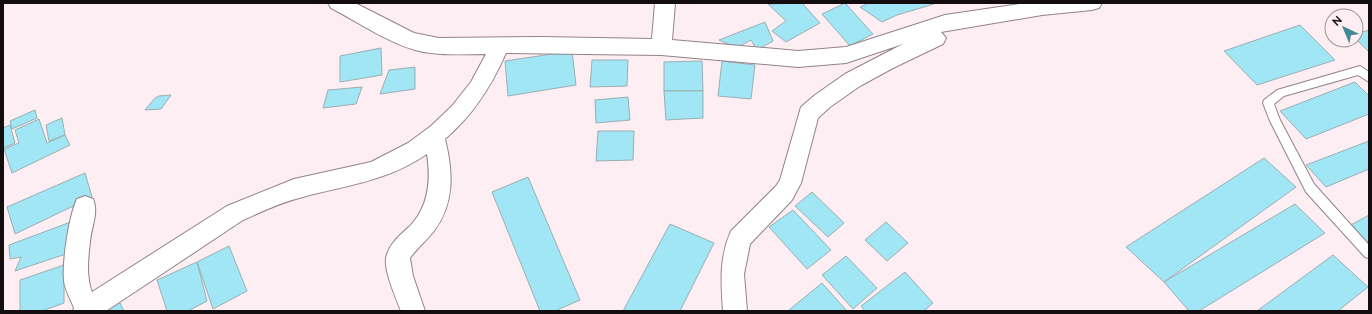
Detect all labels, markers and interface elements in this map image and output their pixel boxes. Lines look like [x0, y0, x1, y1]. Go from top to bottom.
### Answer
north arrow [1324, 8, 1364, 48]
text: N [1330, 14, 1345, 29]

